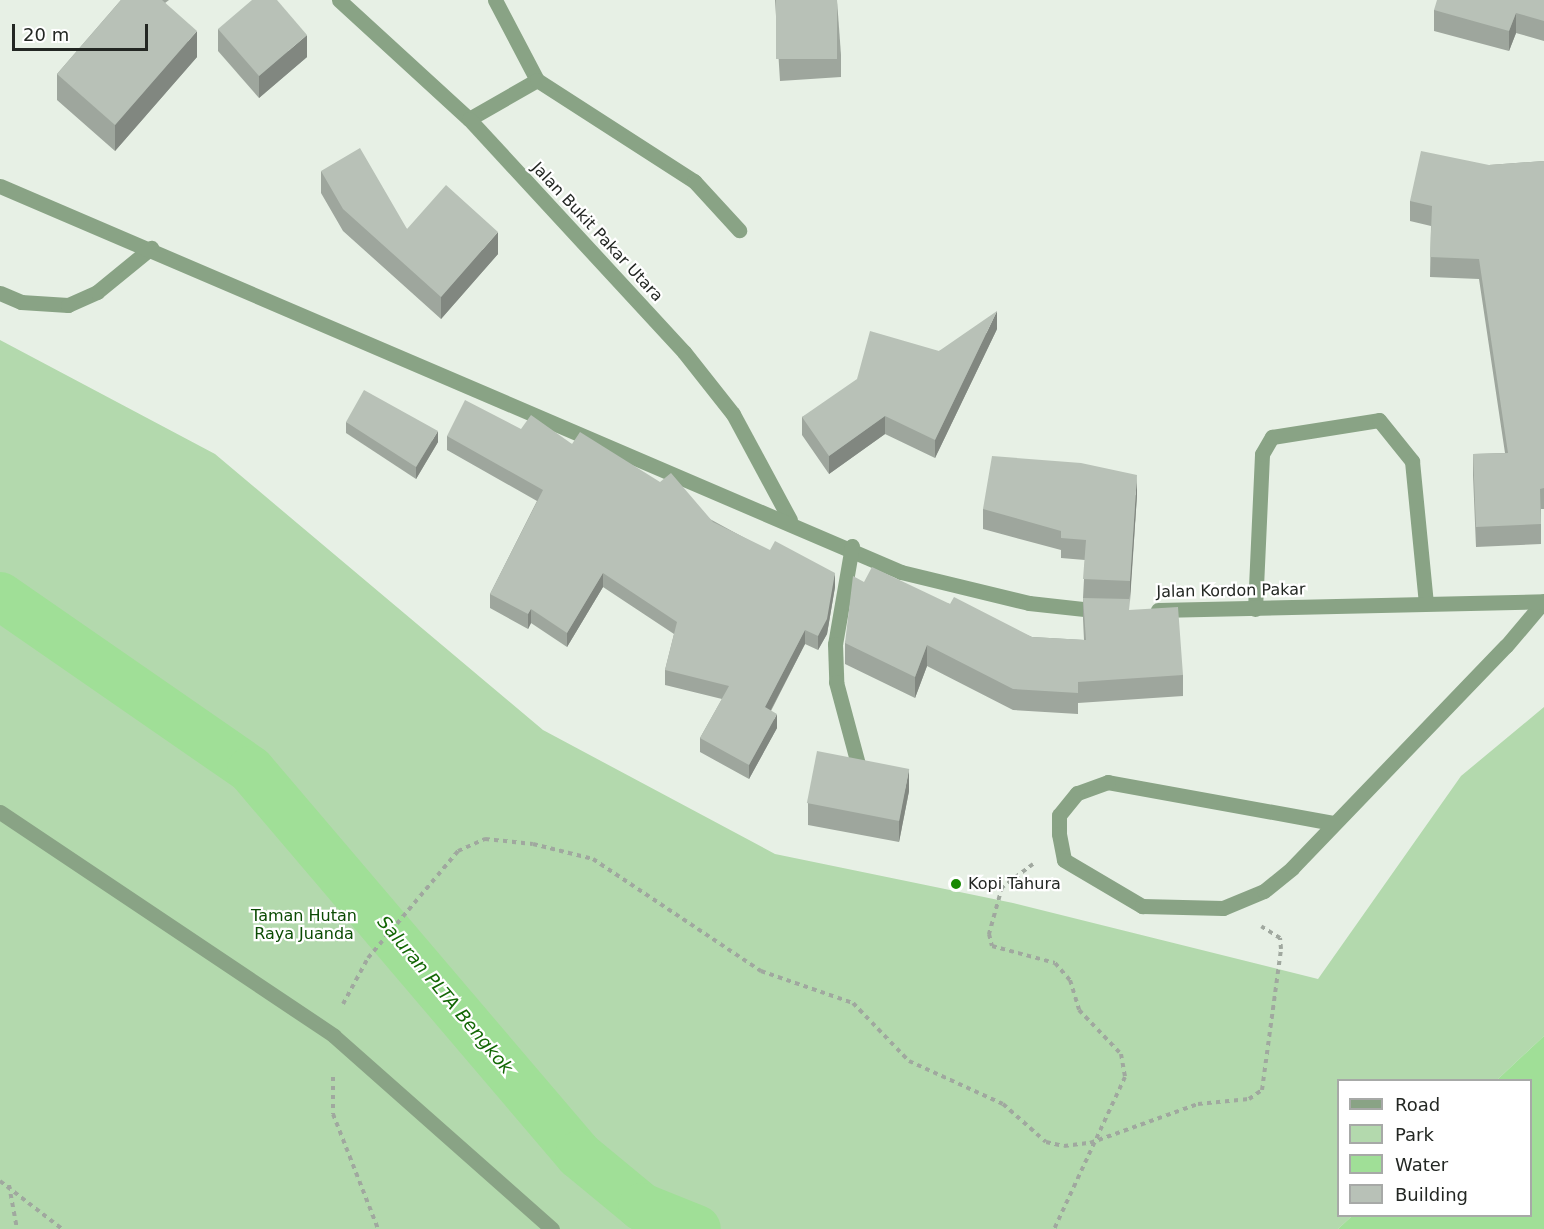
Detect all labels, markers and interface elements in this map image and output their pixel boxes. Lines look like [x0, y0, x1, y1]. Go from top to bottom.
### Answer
scale bar [15, 12, 152, 50]
text: 20 m [23, 24, 69, 45]
street label: Jalan Bukit Pakar Utara [527, 158, 667, 306]
street label: Jalan Kordon Pakar [1156, 580, 1306, 602]
place label: Kopi Tahura [968, 874, 1061, 894]
marker: Kopi Tahura [949, 877, 963, 891]
park label: Taman Hutan Raya Juanda [251, 906, 357, 944]
water label: Saluran PLTA Bengkok [373, 912, 517, 1078]
legend [1337, 1079, 1532, 1217]
text: Road [1395, 1094, 1440, 1115]
text: Park [1395, 1124, 1434, 1145]
text: Water [1395, 1154, 1448, 1175]
text: Building [1395, 1184, 1468, 1205]

